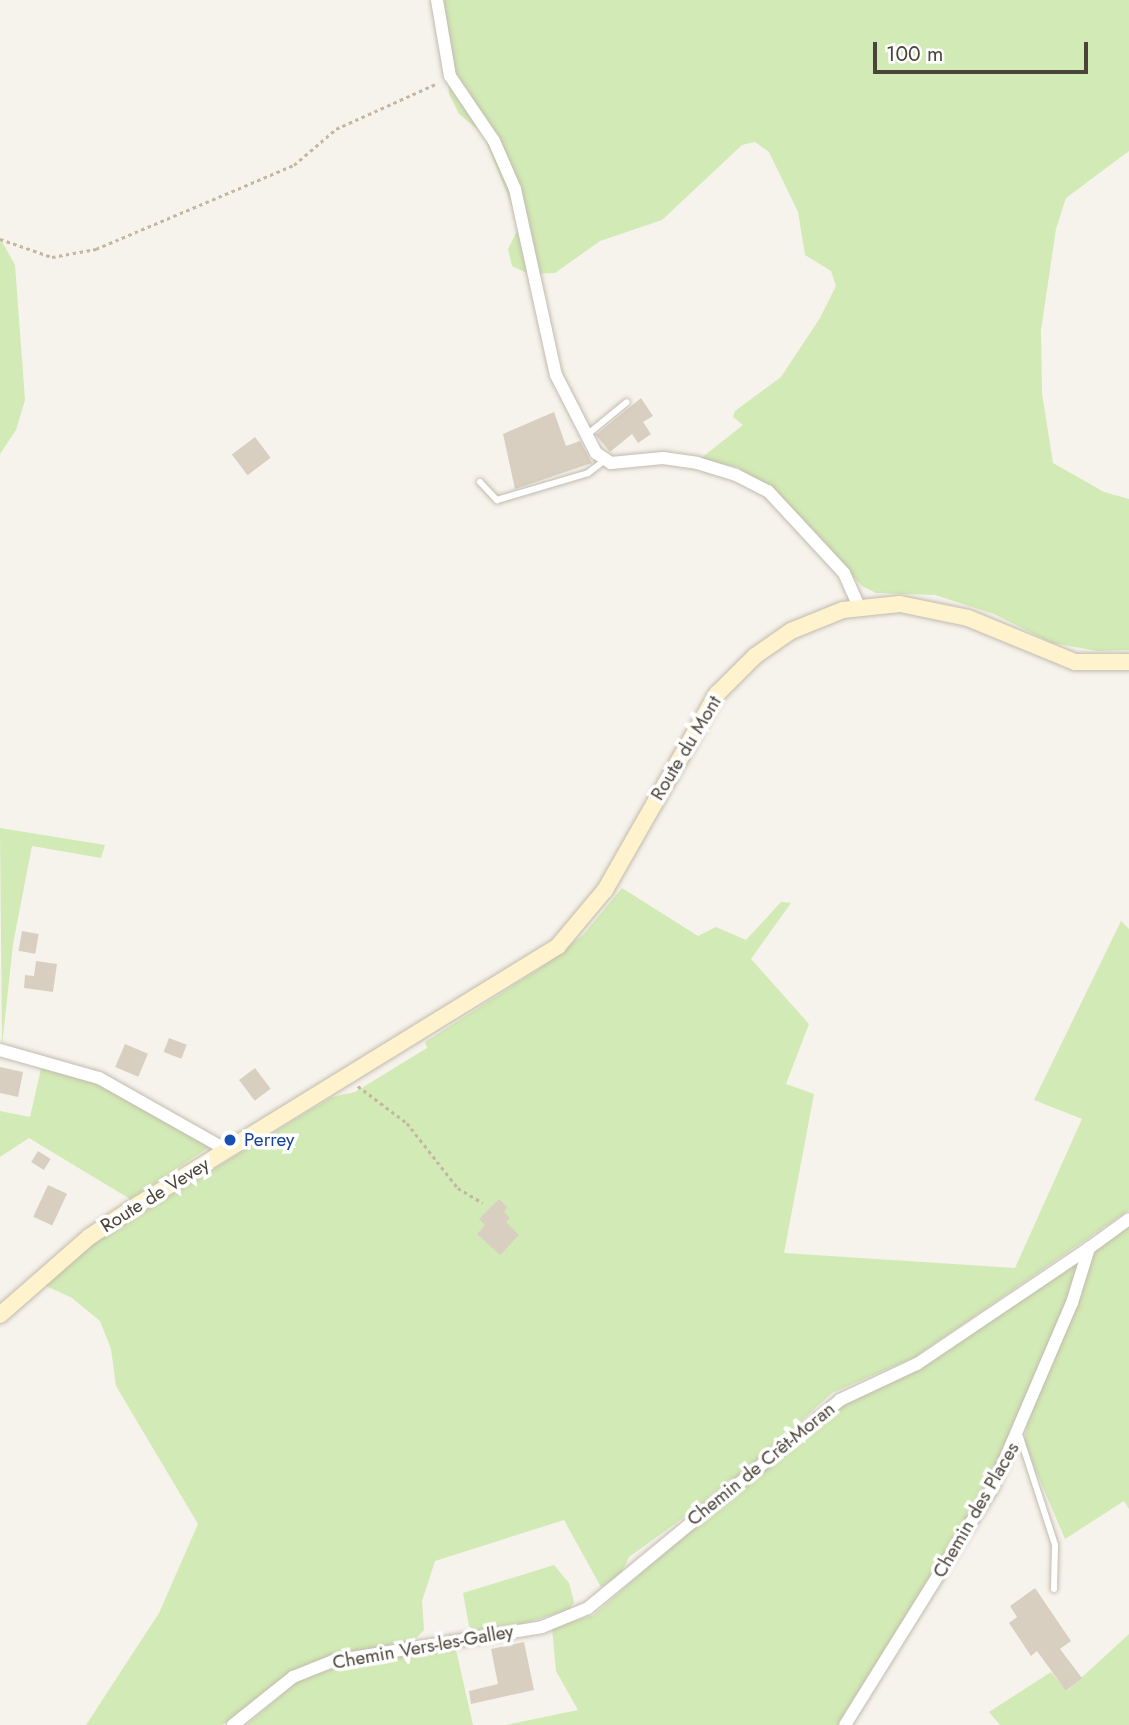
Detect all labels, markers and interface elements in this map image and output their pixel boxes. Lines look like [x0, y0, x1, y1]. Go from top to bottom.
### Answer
scale bar [877, 28, 1092, 72]
text: 100 m [886, 39, 943, 69]
street label: Route du Mont [646, 692, 726, 804]
place label: Perrey [244, 1129, 294, 1151]
marker: Perrey [222, 1132, 238, 1148]
street label: Route de Vevey [96, 1153, 214, 1237]
street label: Chemin de Crêt-Moran [683, 1397, 839, 1531]
street label: Chemin des Places [928, 1438, 1024, 1582]
street label: Chemin Vers-les-Galley [331, 1620, 515, 1674]

